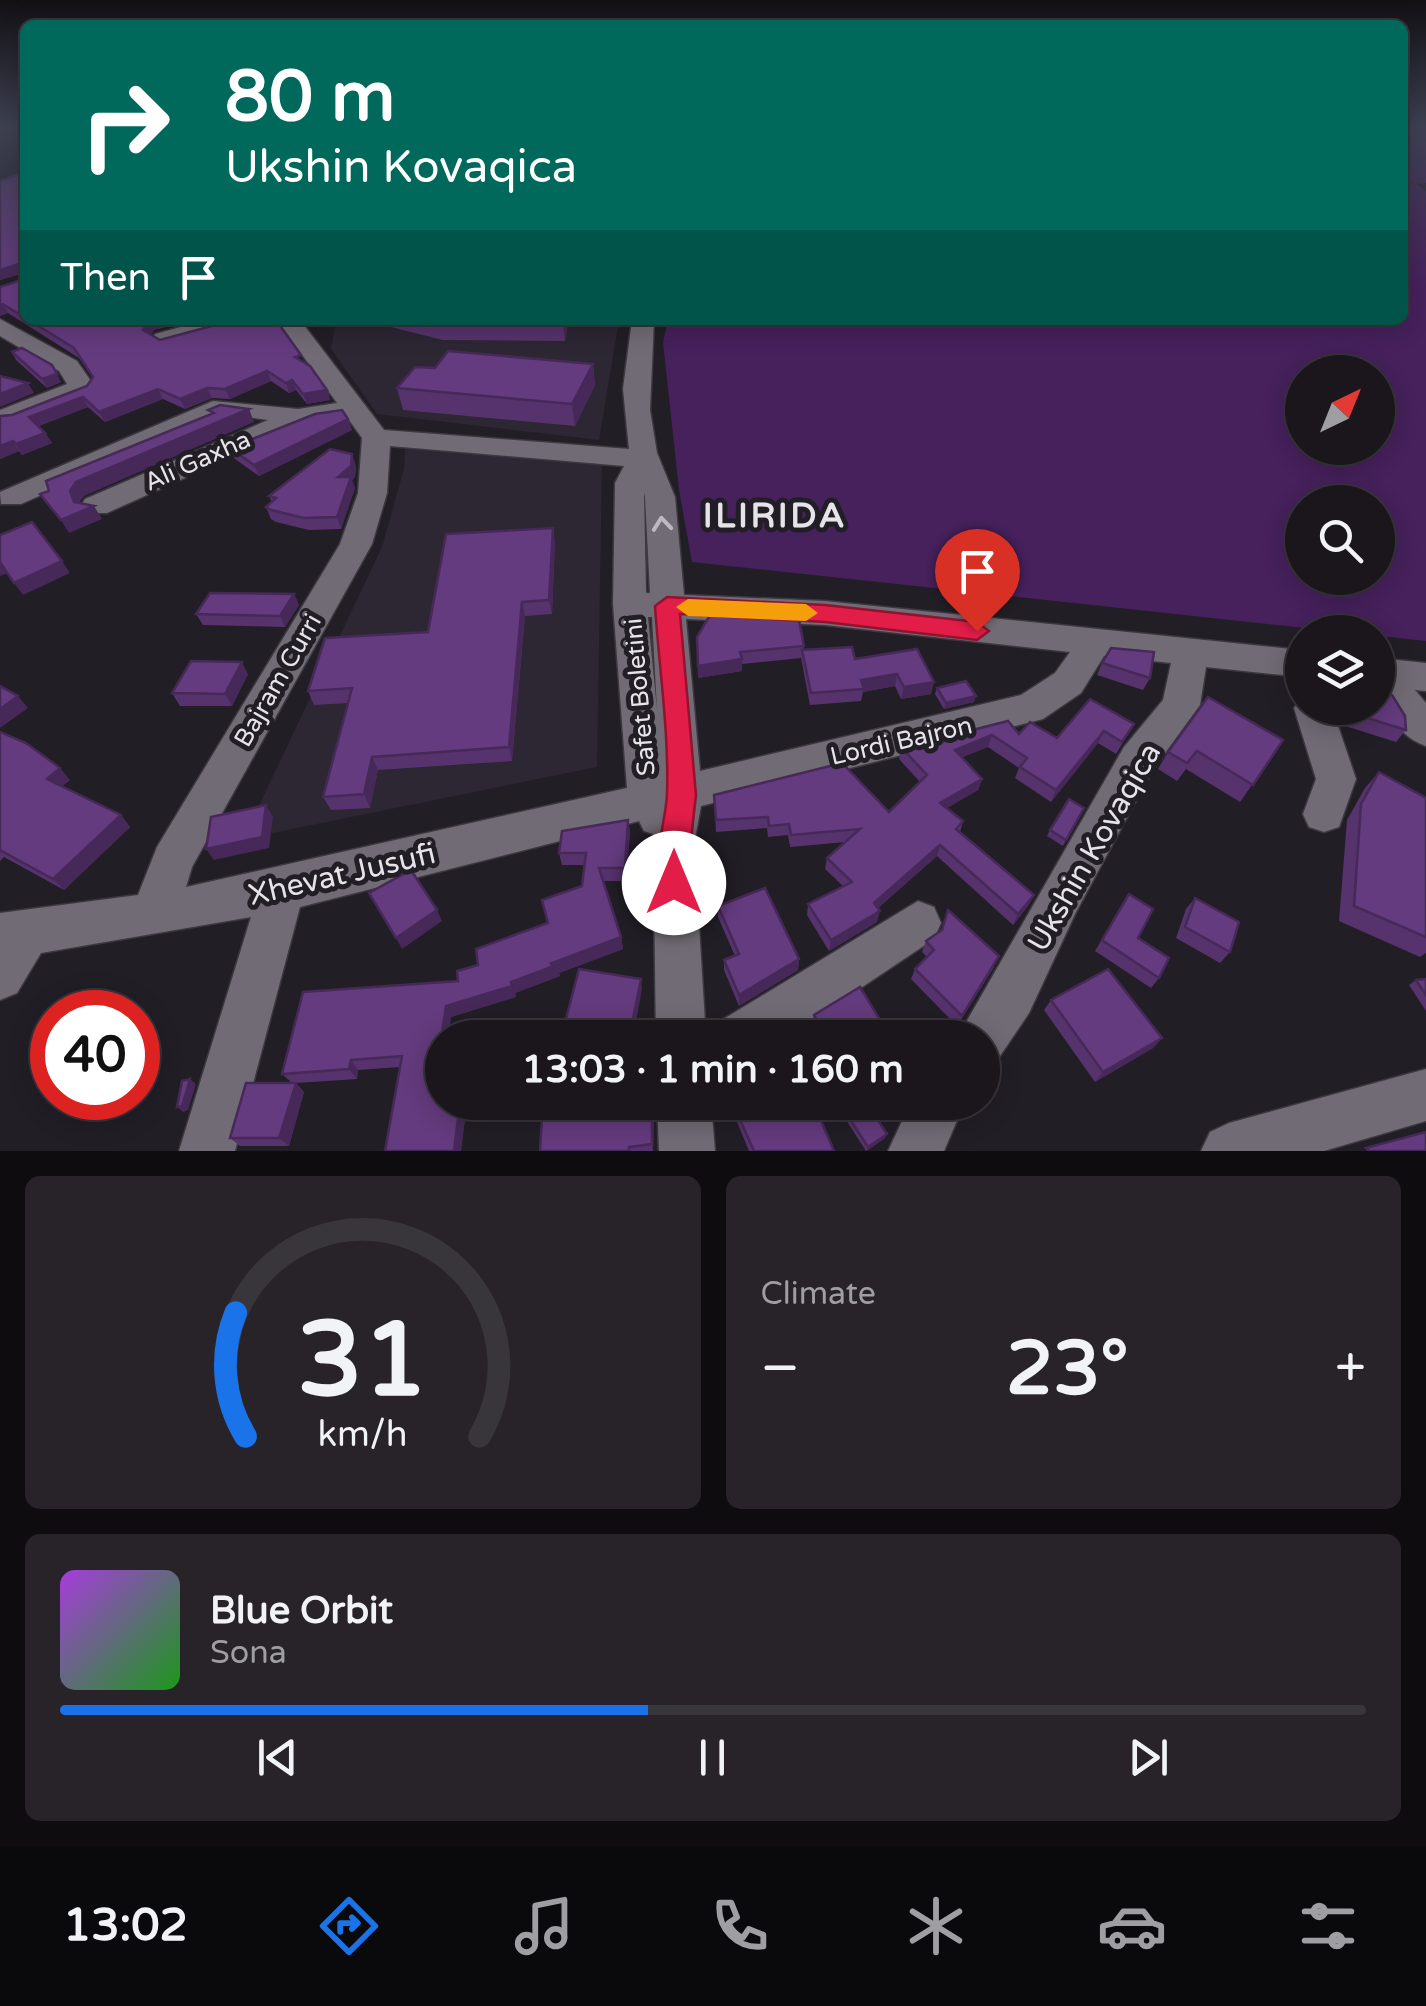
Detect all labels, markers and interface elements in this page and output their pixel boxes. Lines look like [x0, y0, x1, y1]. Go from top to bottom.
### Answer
text: 80 m [225, 56, 395, 140]
icon: right [60, 60, 190, 190]
text: Ukshin Kovaqica [225, 141, 577, 195]
icon: arrive [171, 250, 226, 305]
text: Then [60, 255, 151, 301]
north arrow [1285, 355, 1395, 465]
map controls [1285, 355, 1395, 725]
street label: Ali Gaxha [140, 424, 255, 498]
button: search [1285, 485, 1395, 595]
district label: ILIRIDA [703, 495, 847, 537]
one-way arrow [652, 515, 673, 531]
pin [935, 529, 1020, 632]
icon: arrive [950, 544, 1005, 599]
street label: Bajram Curri [228, 609, 328, 752]
button: layers [1285, 615, 1395, 725]
street label: Safet Boletini [618, 617, 662, 777]
street label: Lordi Bajron [827, 710, 975, 772]
street label: Ukshin Kovaqica [1020, 736, 1169, 958]
position arrow [622, 831, 726, 935]
street label: Xhevat Jusufi [245, 835, 439, 914]
speed limit sign: 40 [30, 990, 160, 1120]
text: 13:03 · 1 min · 160 m [521, 1047, 904, 1093]
text: Climate [761, 1275, 876, 1313]
text: 31 [297, 1299, 428, 1424]
text: 23° [1006, 1324, 1129, 1414]
text: − [761, 1336, 800, 1402]
text: + [1335, 1336, 1366, 1402]
text: km/h [318, 1413, 408, 1456]
text: Blue Orbit [210, 1588, 393, 1634]
text: Sona [210, 1634, 287, 1672]
icon: previous [250, 1730, 305, 1785]
icon: pause [685, 1730, 740, 1785]
icon: next [1121, 1730, 1176, 1785]
icon: directions [314, 1891, 384, 1961]
icon: music [509, 1891, 579, 1961]
icon: phone [705, 1891, 775, 1961]
icon: climate [901, 1891, 971, 1961]
icon: car [1097, 1891, 1167, 1961]
icon: filters [1293, 1891, 1363, 1961]
text: 13:02 [63, 1899, 188, 1953]

